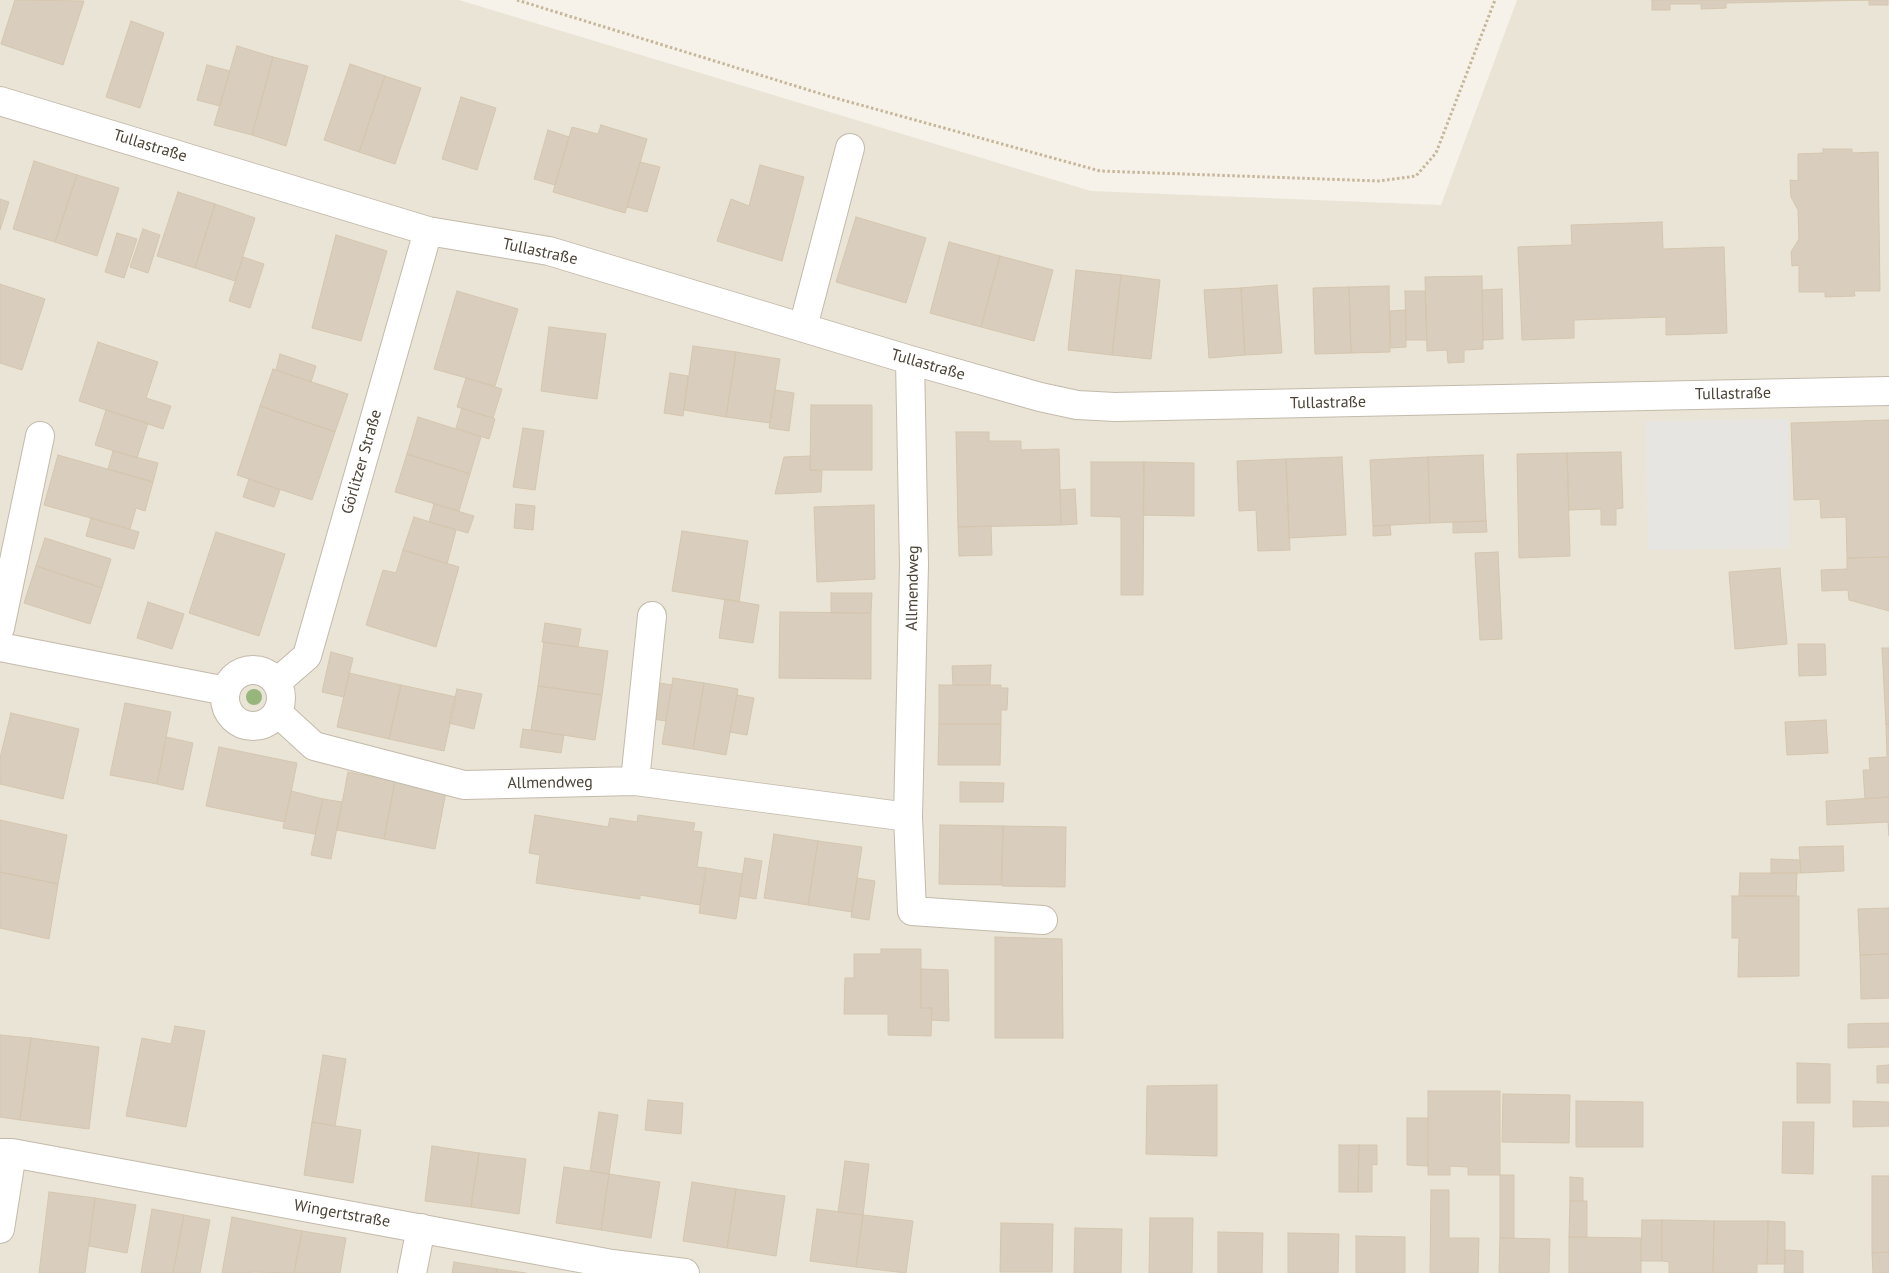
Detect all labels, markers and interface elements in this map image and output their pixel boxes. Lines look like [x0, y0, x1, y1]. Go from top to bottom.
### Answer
street label: Tullastraße [111, 126, 189, 166]
street label: Tullastraße [501, 235, 579, 269]
street label: Tullastraße [889, 345, 967, 385]
street label: Tullastraße [1695, 384, 1771, 404]
street label: Tullastraße [1290, 393, 1366, 413]
street label: Görlitzer Straße [338, 408, 386, 516]
street label: Allmendweg [903, 545, 923, 631]
street label: Allmendweg [507, 773, 593, 793]
street label: Wingertstraße [292, 1196, 392, 1232]

